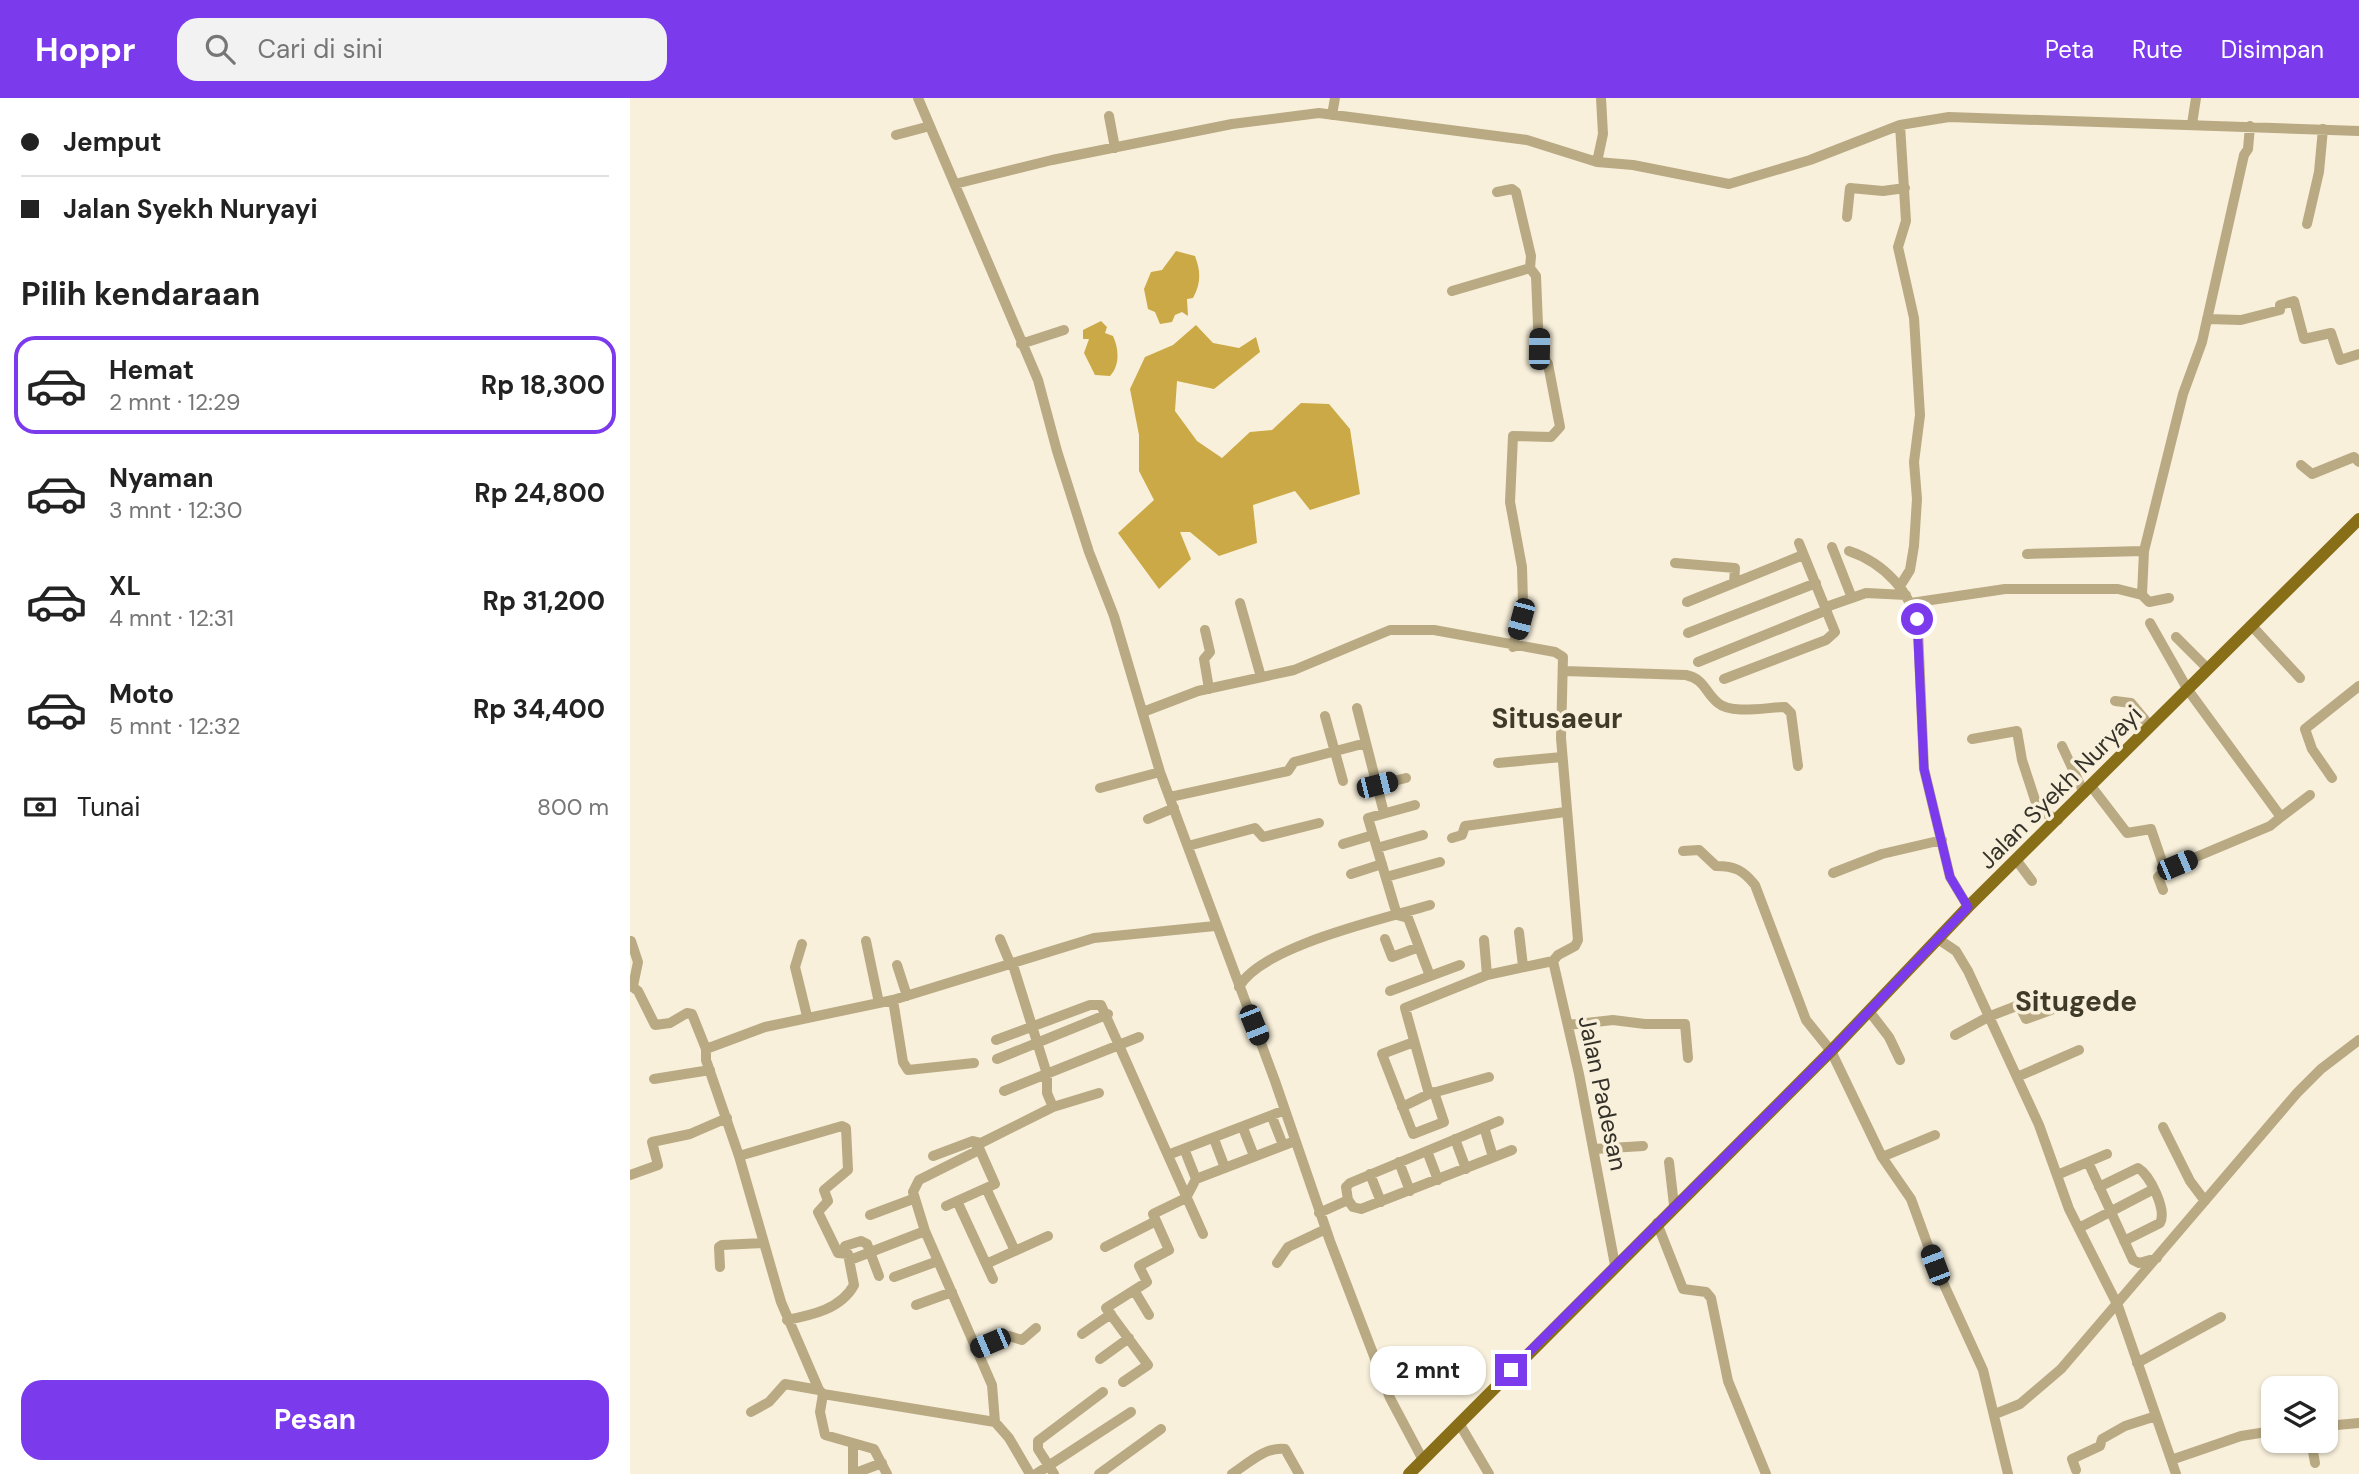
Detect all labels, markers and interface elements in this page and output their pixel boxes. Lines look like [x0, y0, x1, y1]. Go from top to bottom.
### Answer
search box [177, 18, 667, 81]
text: Hoppr [35, 28, 135, 71]
icon: search [201, 30, 239, 68]
text: Cari di sini [257, 32, 383, 66]
text: Peta [2045, 34, 2094, 65]
text: Rute [2132, 34, 2183, 65]
text: Disimpan [2221, 34, 2324, 65]
text: Jemput [63, 125, 162, 159]
text: Jalan Syekh Nuryayi [63, 192, 318, 226]
text: Pilih kendaraan [21, 273, 260, 315]
car [1529, 328, 1550, 370]
text: Hemat [109, 353, 194, 387]
icon: car [25, 354, 88, 417]
text: Rp 18,300 [481, 368, 605, 402]
text: 2 mnt · 12:29 [109, 387, 240, 417]
text: Nyaman [109, 461, 214, 495]
icon: car [25, 462, 88, 525]
text: Rp 24,800 [474, 476, 605, 510]
text: 3 mnt · 12:30 [109, 495, 243, 525]
text: XL [109, 569, 141, 603]
icon: car [25, 570, 88, 633]
text: Rp 31,200 [483, 584, 605, 618]
car [1506, 596, 1537, 642]
text: 4 mnt · 12:31 [109, 603, 234, 633]
route start [1901, 603, 1933, 635]
text: Moto [109, 677, 174, 711]
icon: car [25, 678, 88, 741]
text: Rp 34,400 [473, 692, 605, 726]
street label: Jalan Syekh Nuryayi [1972, 699, 2148, 875]
district label: Situsaeur [1492, 700, 1622, 737]
text: 5 mnt · 12:32 [109, 711, 241, 741]
car [1355, 770, 1400, 800]
icon: cash [21, 788, 59, 826]
text: Tunai [77, 790, 141, 824]
text: 800 m [537, 792, 609, 822]
car [2154, 847, 2201, 883]
district label: Situgede [2015, 983, 2137, 1020]
car [1237, 1002, 1272, 1048]
street label: Jalan Padesan [1571, 1013, 1635, 1173]
car [1918, 1242, 1953, 1288]
car [967, 1325, 1014, 1361]
callout: 2 mnt [1371, 1346, 1486, 1394]
route end [1495, 1354, 1527, 1386]
text: 2 mnt [1396, 1355, 1460, 1385]
map controls [2261, 1376, 2338, 1453]
button: layers [2261, 1376, 2338, 1453]
button: Pesan [21, 1380, 609, 1460]

